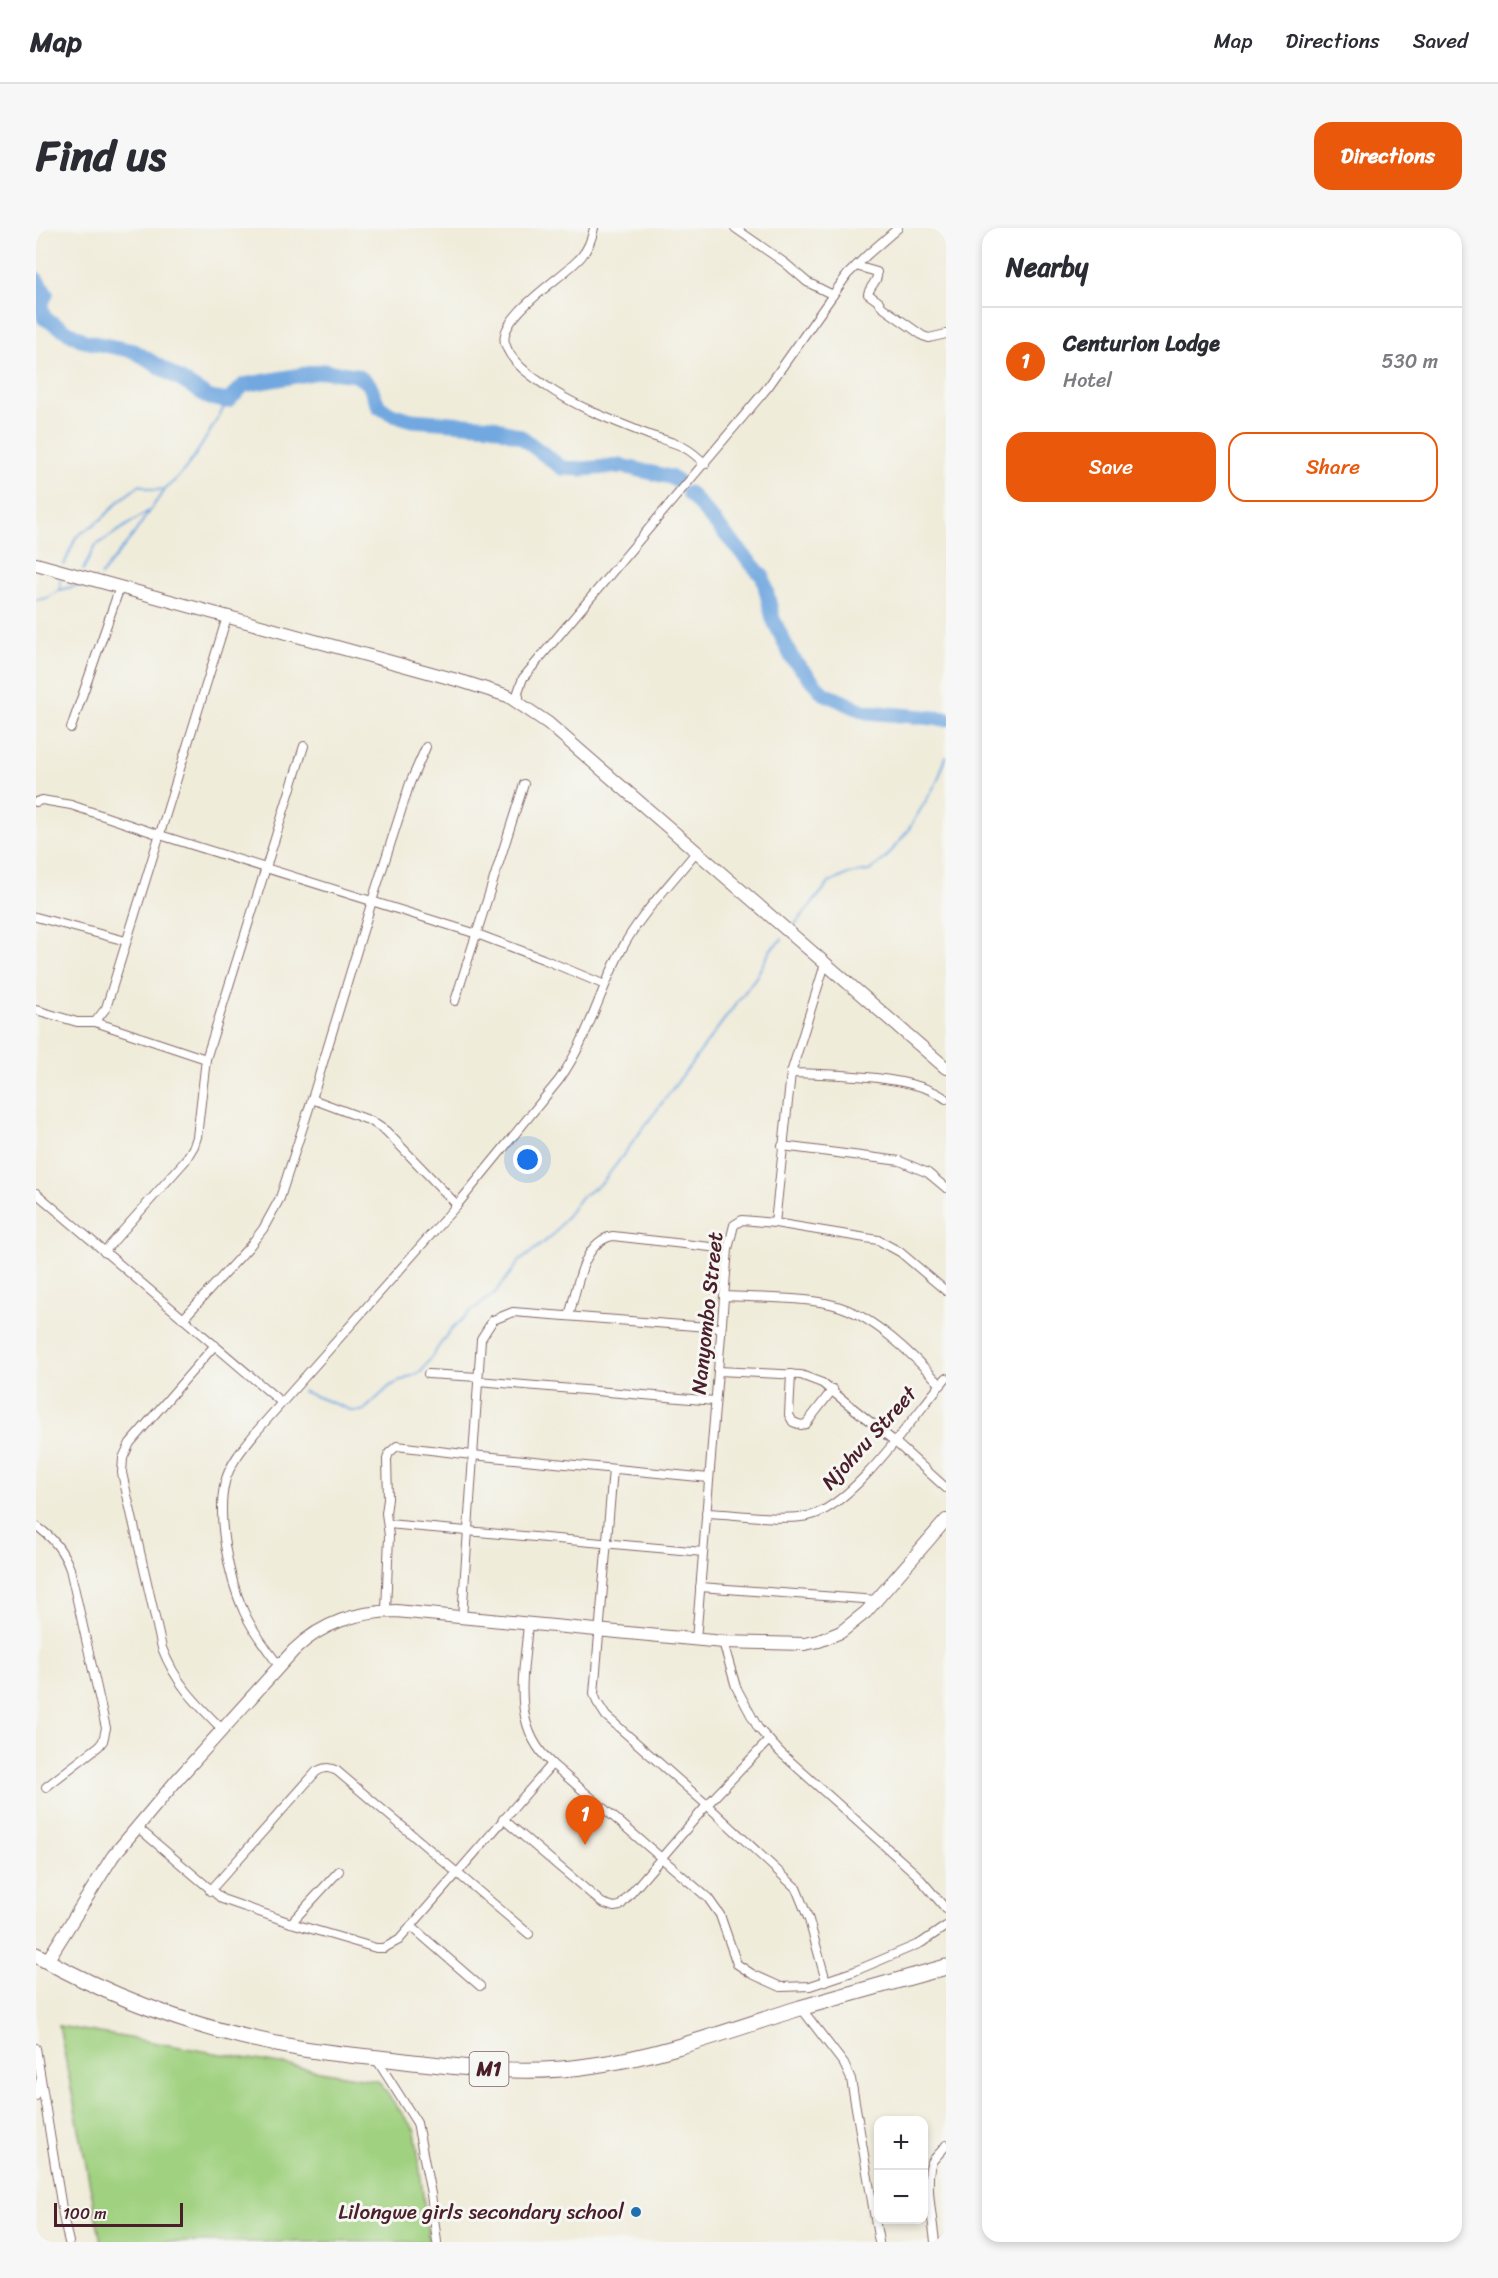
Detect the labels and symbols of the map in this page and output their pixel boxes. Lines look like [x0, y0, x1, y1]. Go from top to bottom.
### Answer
your location [513, 1145, 542, 1174]
street label: Nanyombo Street [680, 1230, 734, 1396]
street label: Njohvu Street [811, 1376, 928, 1499]
pin: 1 [566, 1796, 604, 1845]
road number: M1 [470, 2052, 508, 2086]
place label: Lilongwe girls secondary school [338, 2193, 625, 2231]
scale bar [54, 2200, 183, 2228]
marker: Lilongwe girls secondary school [629, 2205, 643, 2219]

